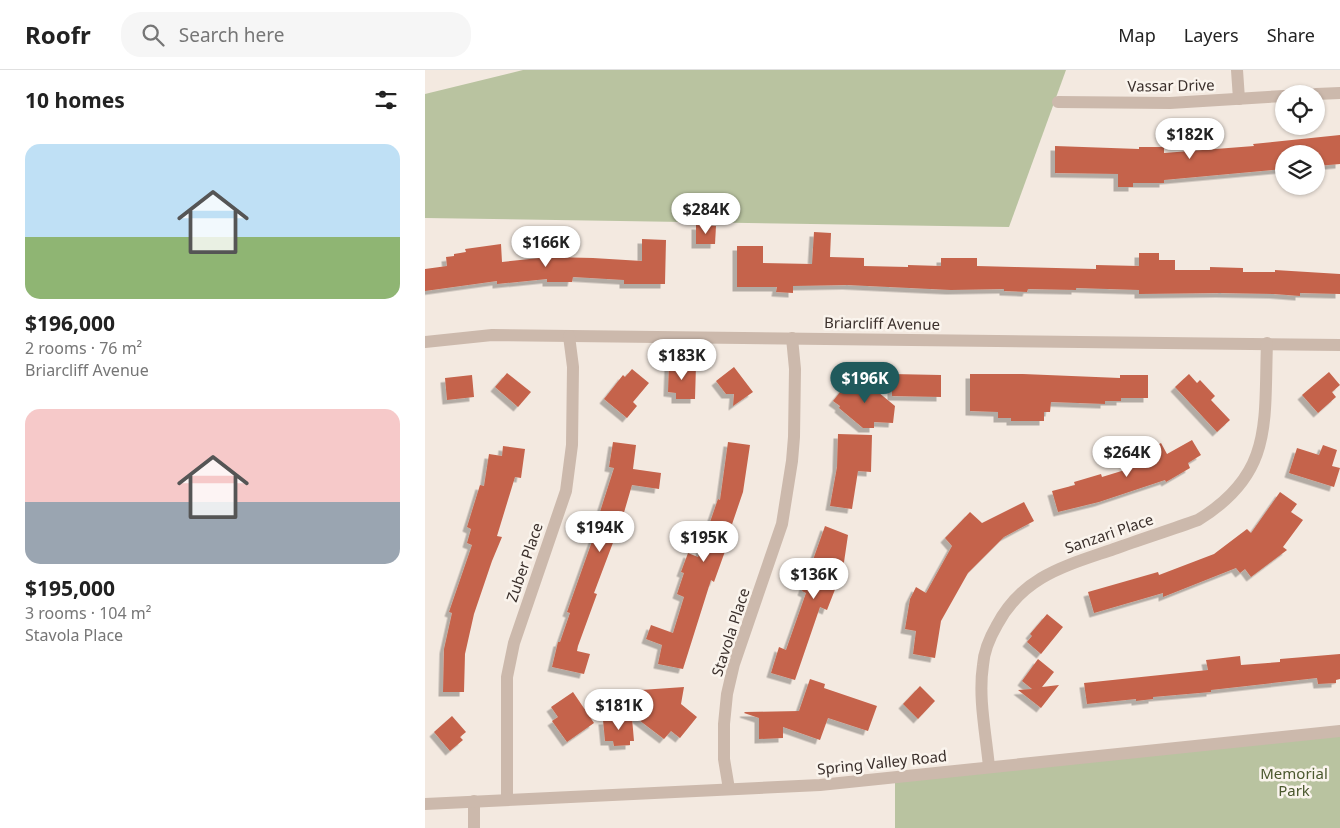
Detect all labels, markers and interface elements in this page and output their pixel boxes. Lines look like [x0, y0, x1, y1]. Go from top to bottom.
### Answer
search box [121, 12, 471, 57]
text: Roofr [25, 18, 91, 51]
icon: search [139, 21, 167, 49]
text: Search here [179, 22, 284, 48]
text: Map [1118, 23, 1156, 47]
text: Layers [1184, 23, 1239, 47]
text: Share [1267, 23, 1315, 47]
street label: Vassar Drive [1127, 74, 1215, 96]
map controls [1275, 85, 1325, 195]
button: locate [1275, 85, 1325, 135]
text: 10 homes [25, 86, 125, 114]
icon: filters [372, 86, 400, 114]
pin: $182K [1155, 118, 1225, 160]
text: $182K [1166, 123, 1214, 145]
button: layers [1275, 145, 1325, 195]
icon: home [168, 177, 258, 267]
pin: $284K [671, 192, 741, 235]
text: $284K [682, 198, 730, 220]
pin: $166K [511, 226, 581, 268]
text: $166K [522, 231, 570, 253]
text: $196,000 [25, 309, 115, 337]
street label: Briarcliff Avenue [824, 312, 940, 334]
text: 2 rooms · 76 m² [25, 337, 142, 359]
pin: $183K [647, 338, 717, 381]
text: $183K [658, 344, 706, 366]
text: Briarcliff Avenue [25, 359, 149, 381]
pin: $196K [830, 362, 900, 404]
text: $196K [841, 367, 889, 389]
pin: $264K [1092, 436, 1162, 478]
text: $264K [1103, 441, 1151, 463]
icon: home [168, 442, 258, 532]
street label: Sanzari Place [1062, 509, 1156, 557]
pin: $194K [565, 510, 635, 553]
text: $194K [576, 516, 624, 538]
street label: Zuber Place [501, 520, 547, 604]
pin: $195K [669, 520, 739, 563]
text: $195K [680, 526, 728, 548]
pin: $136K [779, 558, 849, 600]
text: $136K [790, 563, 838, 585]
text: $195,000 [25, 574, 115, 602]
street label: Stavola Place [706, 585, 754, 679]
text: 3 rooms · 104 m² [25, 602, 151, 624]
text: Stavola Place [25, 624, 123, 646]
pin: $181K [584, 688, 654, 731]
text: $181K [595, 694, 643, 716]
street label: Spring Valley Road [816, 745, 948, 779]
park label: Memorial Park [1260, 763, 1328, 800]

